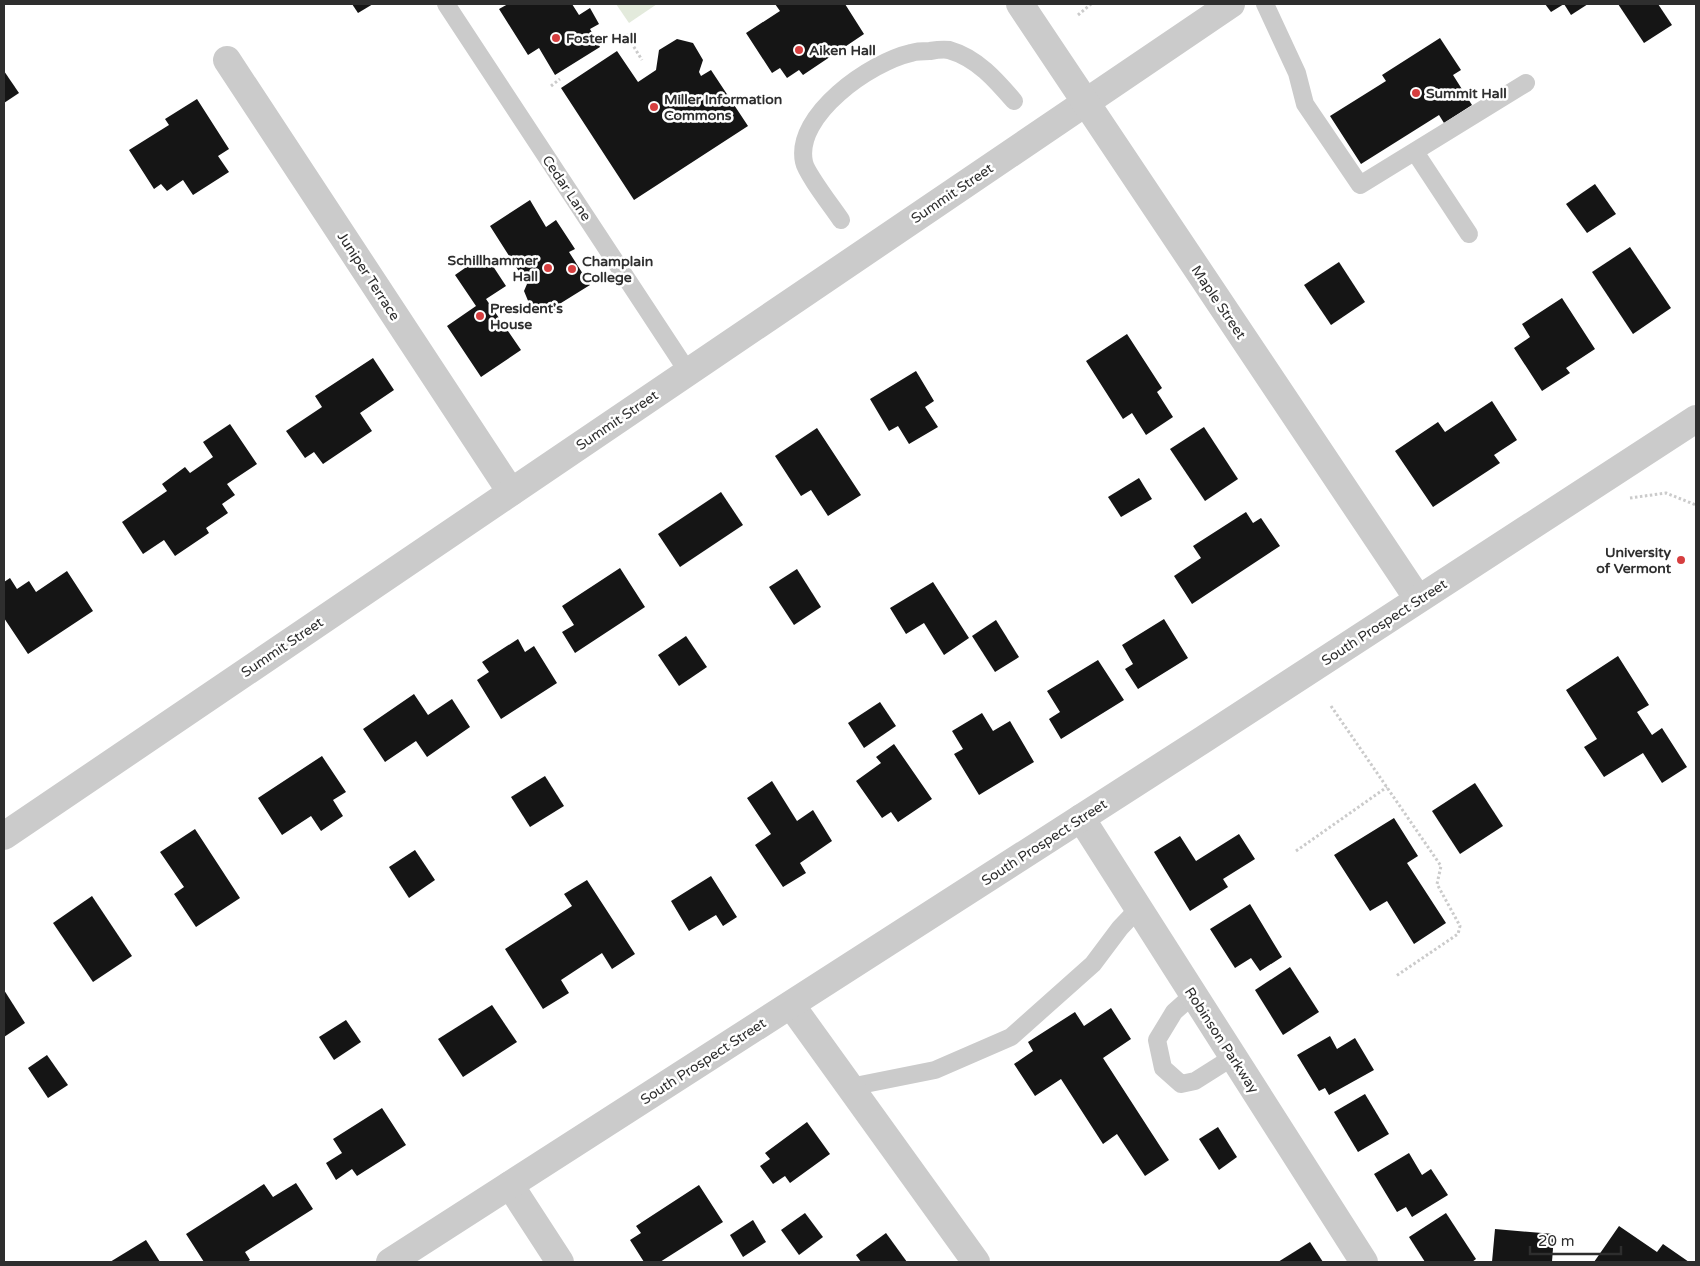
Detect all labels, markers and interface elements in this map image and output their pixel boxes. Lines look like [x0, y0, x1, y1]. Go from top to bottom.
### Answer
place label: Foster Hall [566, 30, 637, 47]
marker: Foster Hall [550, 32, 562, 44]
place label: Aiken Hall [809, 42, 876, 59]
marker: Aiken Hall [793, 44, 805, 56]
place label: Summit Hall [1426, 85, 1507, 102]
marker: Summit Hall [1410, 87, 1422, 99]
place label: Miller Information Commons [664, 91, 782, 124]
marker: Miller Information Commons [648, 101, 660, 113]
street label: Cedar Lane [538, 152, 595, 224]
street label: Summit Street [908, 159, 997, 227]
street label: Juniper Terrace [334, 229, 404, 324]
place label: Schillhammer Hall [448, 252, 539, 285]
place label: Champlain College [582, 253, 653, 286]
marker: Schillhammer Hall [542, 262, 554, 274]
street label: Maple Street [1188, 262, 1250, 343]
marker: Champlain College [566, 263, 578, 275]
place label: President's House [490, 300, 563, 333]
marker: President's House [474, 310, 486, 322]
street label: Summit Street [573, 386, 662, 454]
place label: University of Vermont [1596, 544, 1672, 577]
marker: University of Vermont [1675, 554, 1687, 566]
street label: South Prospect Street [1318, 575, 1451, 669]
street label: Summit Street [238, 613, 327, 681]
street label: South Prospect Street [978, 795, 1111, 889]
street label: Robinson Parkway [1181, 984, 1262, 1097]
street label: South Prospect Street [637, 1014, 770, 1108]
scale bar [1530, 1224, 1621, 1256]
text: 20 m [1538, 1232, 1575, 1250]

